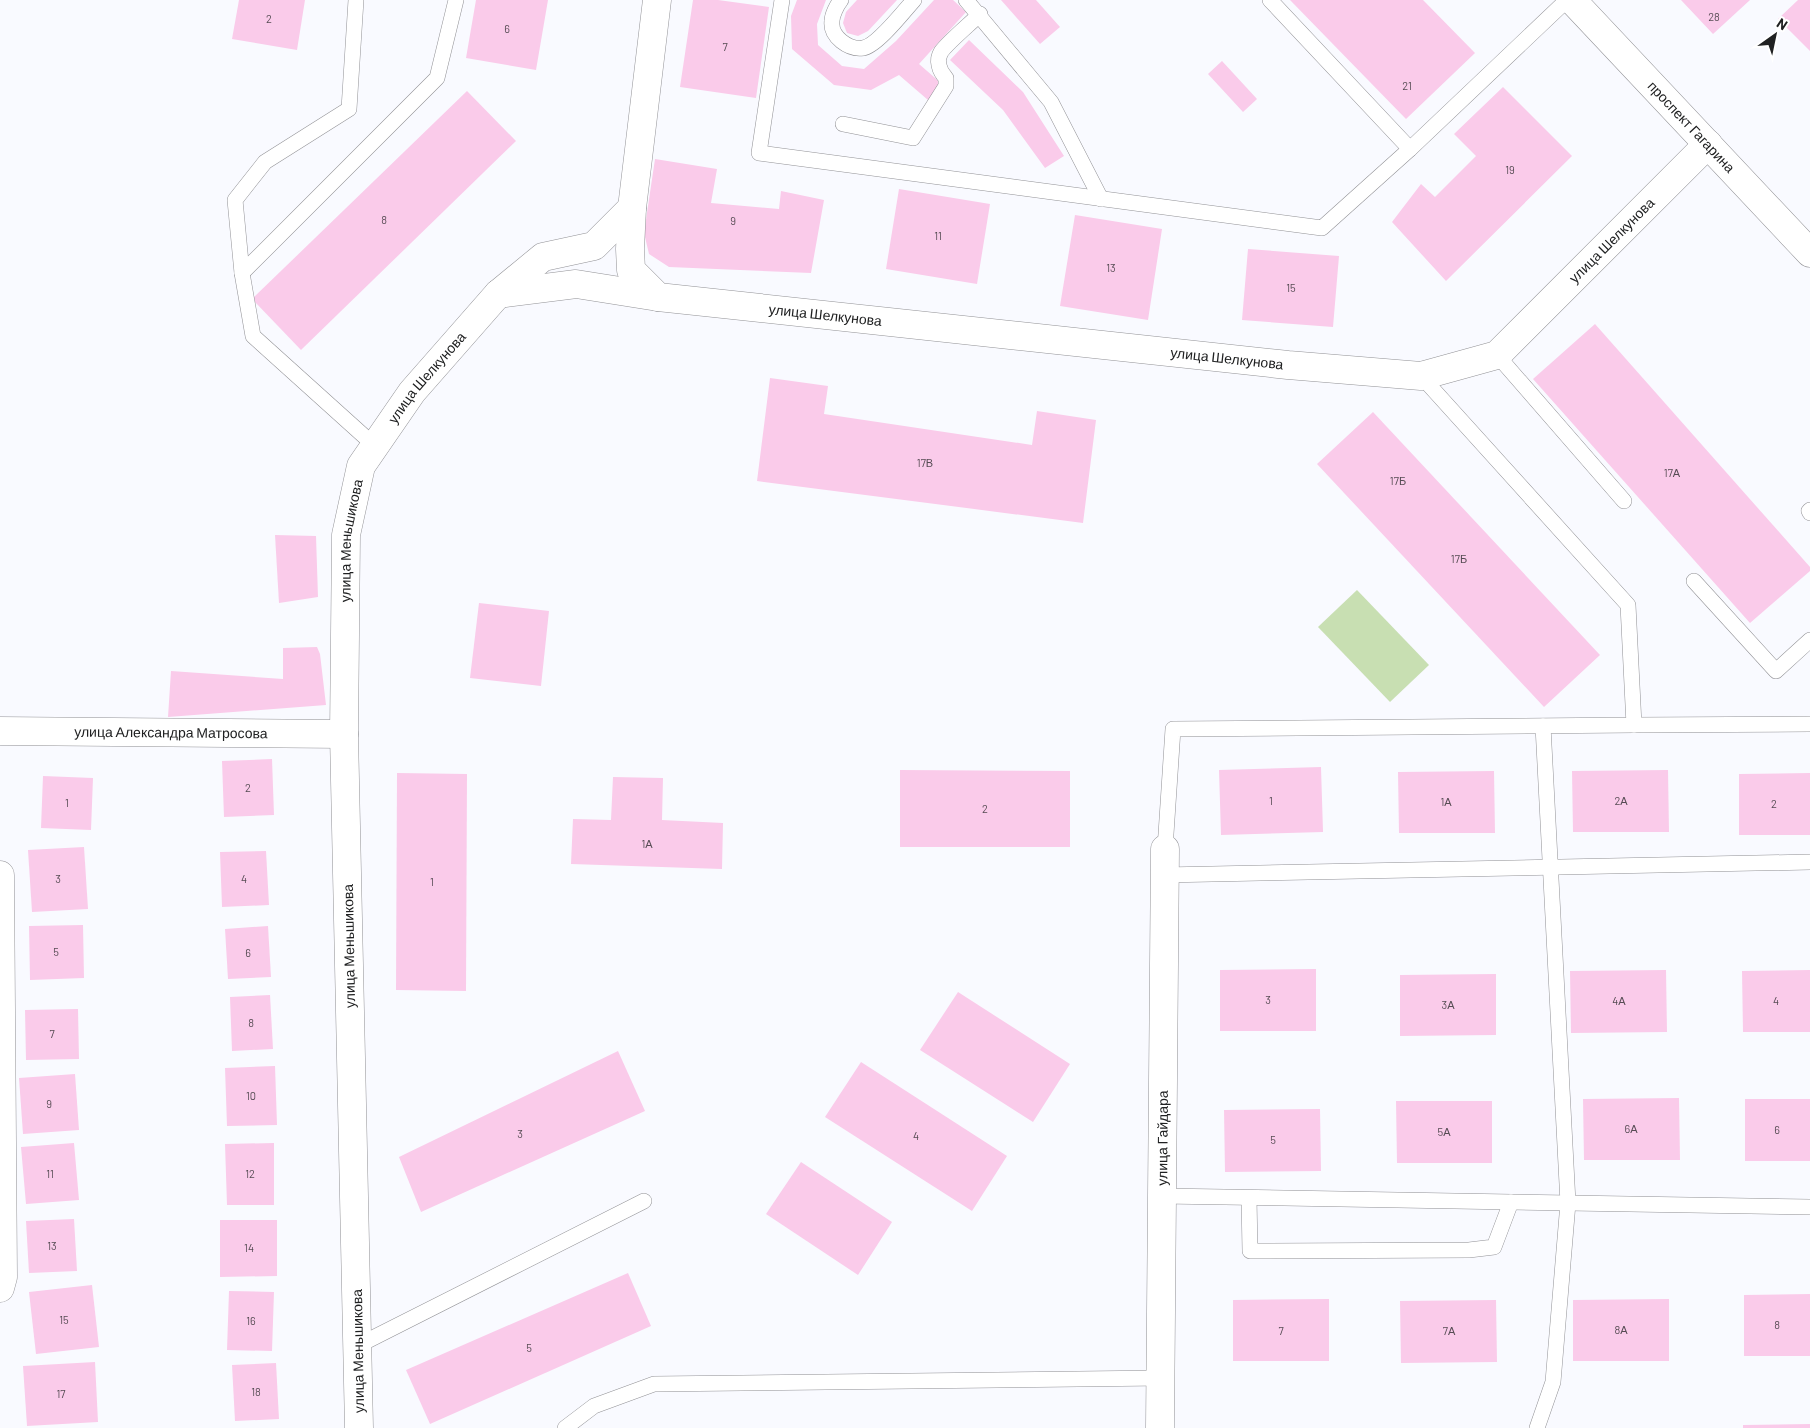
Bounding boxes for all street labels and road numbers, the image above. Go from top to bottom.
street label: проспект Гагарина [1644,77,1739,176]
street label: улица Шелкунова [1565,194,1658,286]
street label: улица Шелкунова [768,300,883,329]
street label: улица Шелкунова [384,328,469,427]
street label: улица Шелкунова [1170,343,1285,372]
street label: улица Меньшикова [336,477,366,602]
street label: улица Александра Матросова [74,723,268,741]
street label: улица Меньшикова [339,884,358,1008]
street label: улица Гайдара [1153,1090,1171,1186]
street label: улица Меньшикова [348,1289,367,1413]

